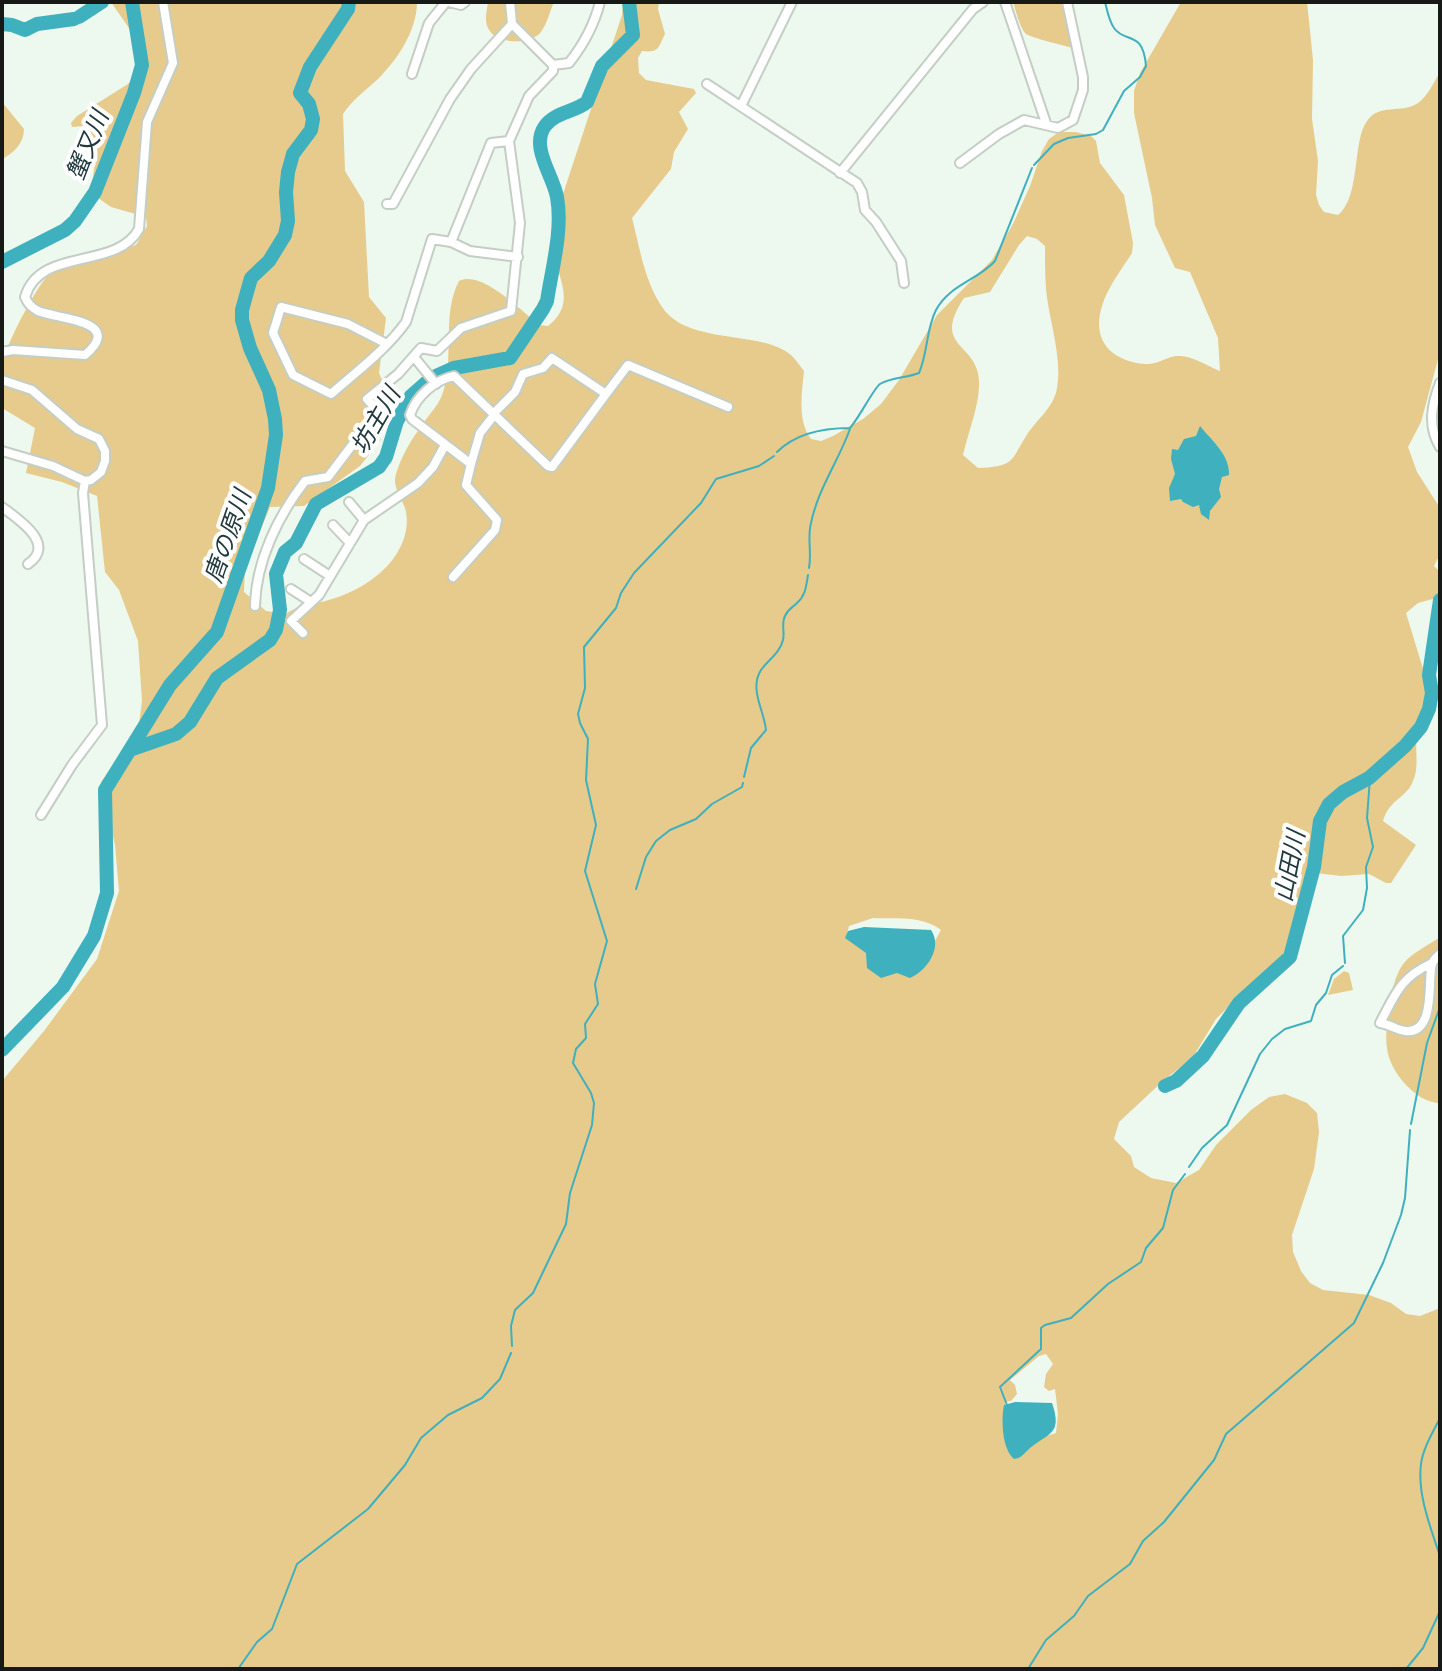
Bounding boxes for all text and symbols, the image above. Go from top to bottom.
water label: 蟹又川 [61,104,115,184]
water label: 坊主川 [345,379,407,458]
water label: 唐の原川 [198,483,257,586]
water label: 山田川 [1268,825,1310,904]

